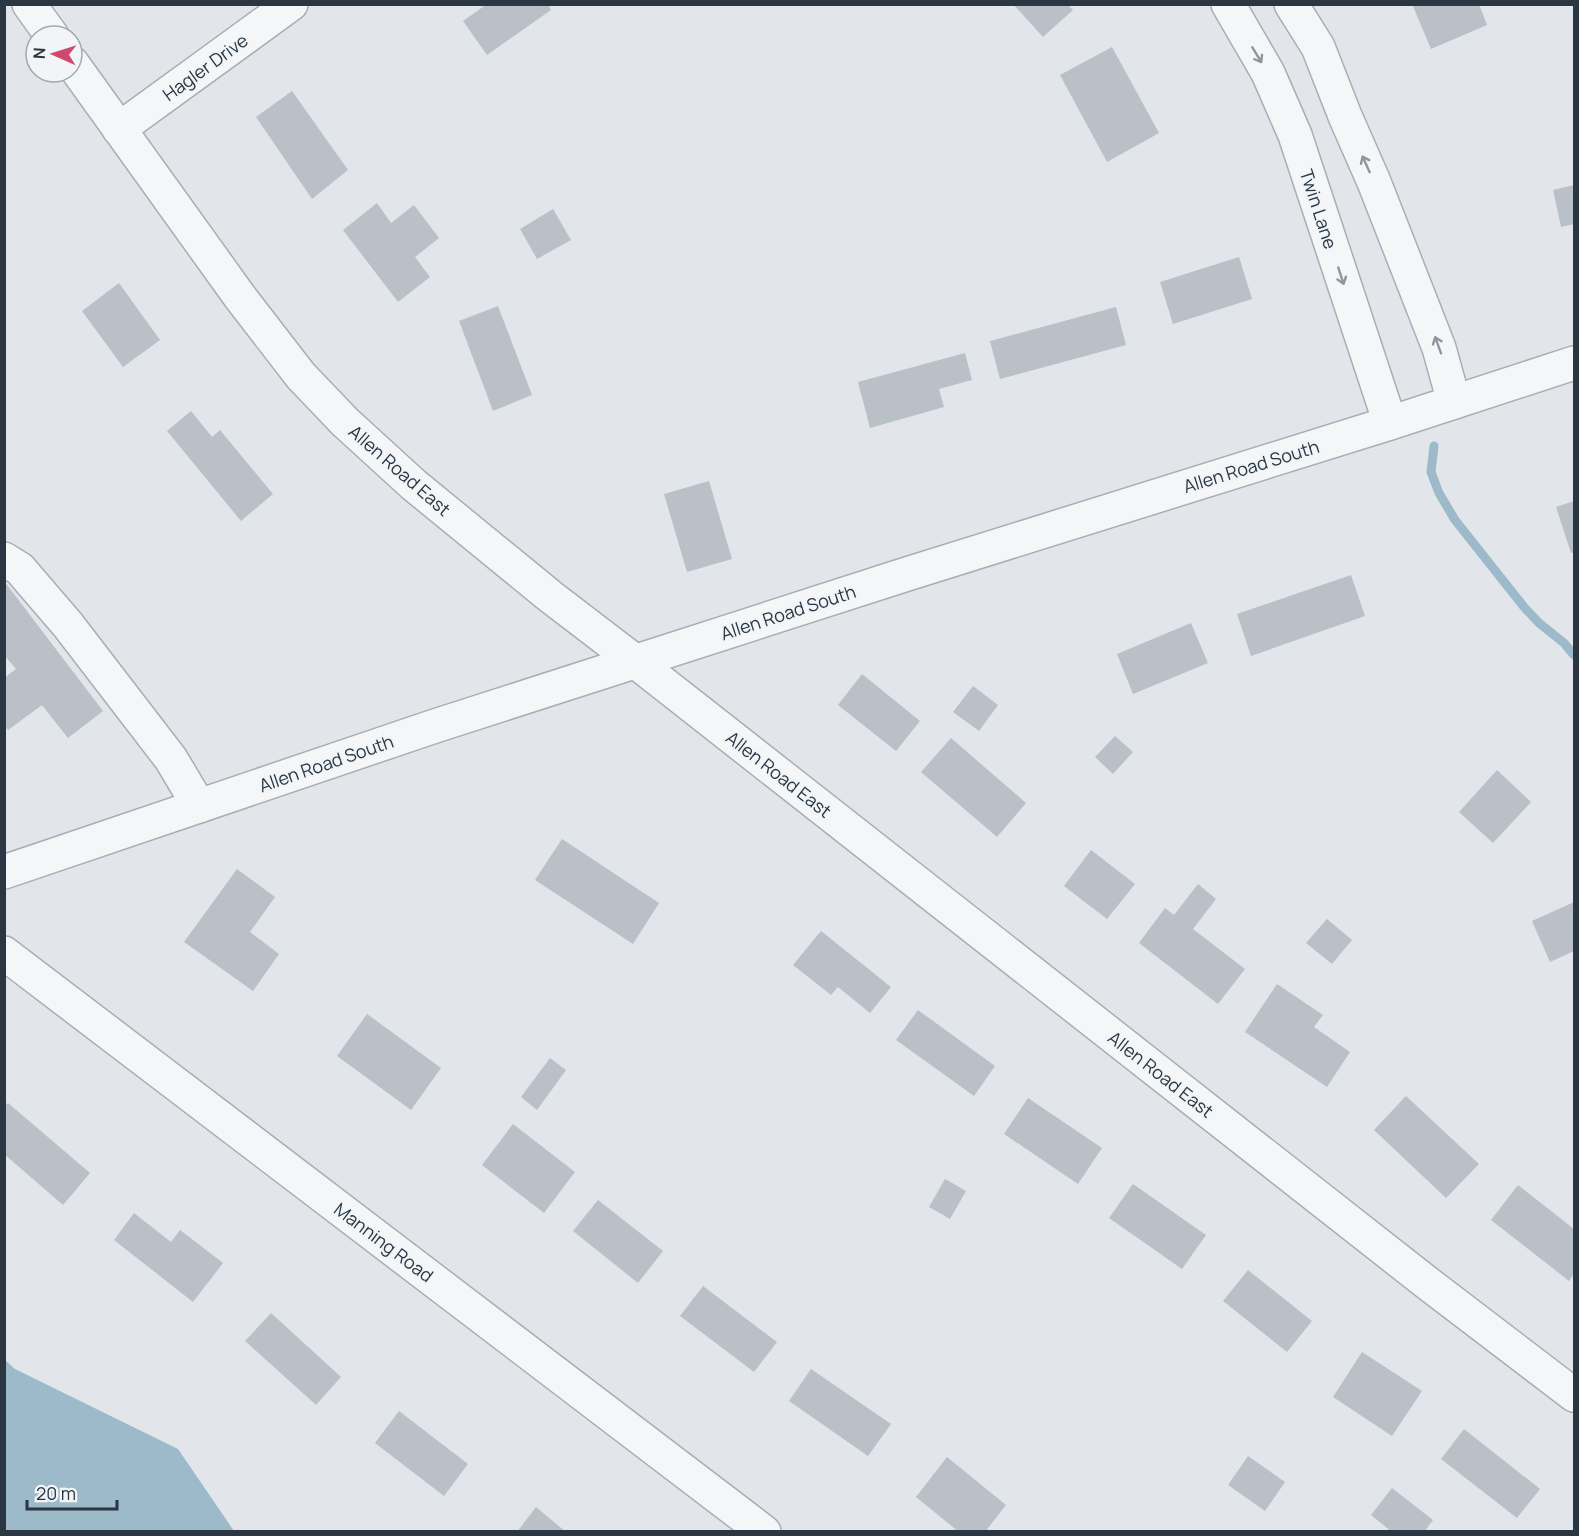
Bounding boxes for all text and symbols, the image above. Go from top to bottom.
north arrow [24,24,84,84]
street label: Hagler Drive [158,28,252,106]
one-way arrow [1252,46,1264,63]
text: N [28,47,50,60]
one-way arrow [1360,155,1371,173]
street label: Twin Lane [1295,166,1343,252]
one-way arrow [1337,266,1348,285]
one-way arrow [1431,336,1442,355]
street label: Allen Road East [344,419,456,521]
street label: Allen Road South [1180,434,1322,498]
street label: Allen Road South [717,579,859,645]
street label: Allen Road East [721,725,837,823]
street label: Allen Road South [255,729,397,797]
street label: Allen Road East [1103,1025,1219,1123]
street label: Manning Road [330,1197,438,1287]
scale bar [27,1473,117,1511]
text: 20 m [36,1481,76,1505]

